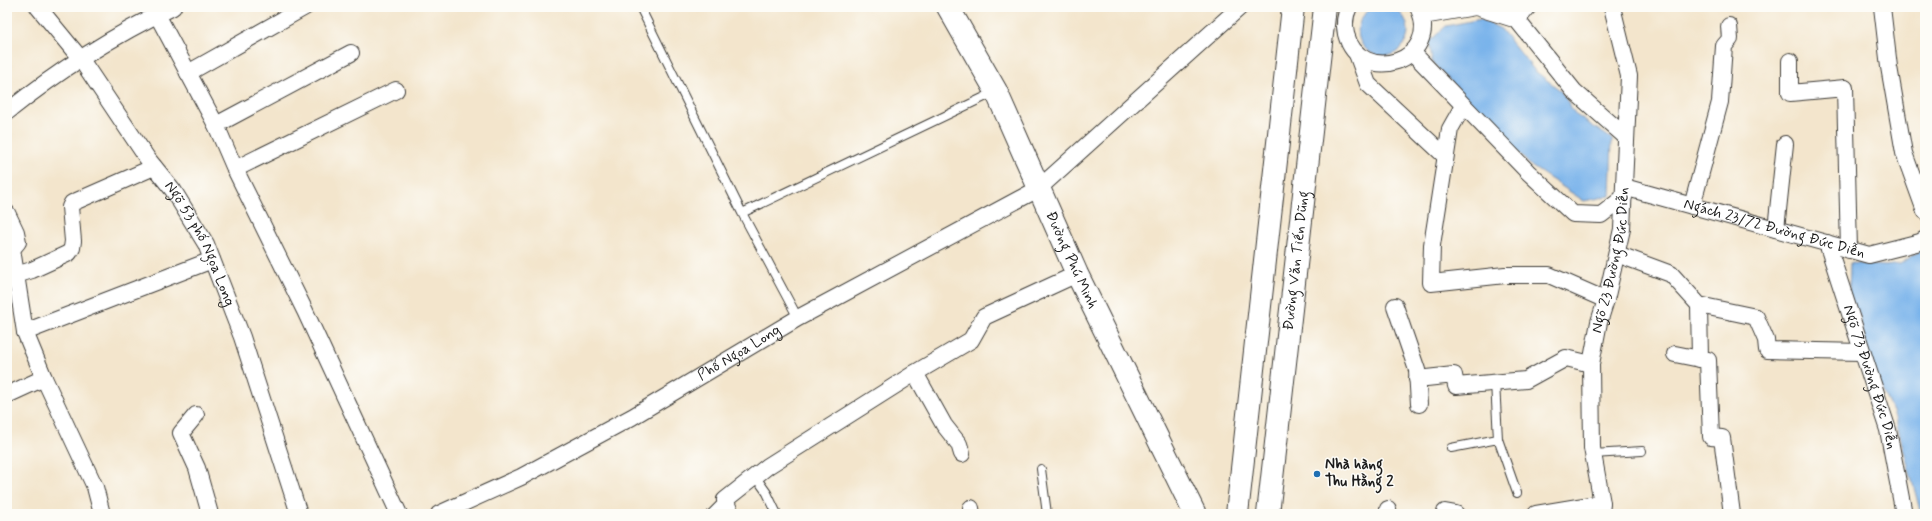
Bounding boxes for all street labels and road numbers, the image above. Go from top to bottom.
street label: Ngõ 53 phố Ngọa Long [160,177,239,310]
street label: Ngõ 23 Đường Đức Diễn [1587,187,1634,335]
street label: Đường Văn Tiến Dũng [1279,190,1315,331]
street label: Ngách 23/72 Đường Đức Diễn [1681,194,1867,263]
street label: Đường Phú Minh [1041,208,1103,313]
street label: Ngõ 73 Đường Đức Diễn [1838,302,1901,451]
street label: Phố Ngọa Long [694,320,785,386]

